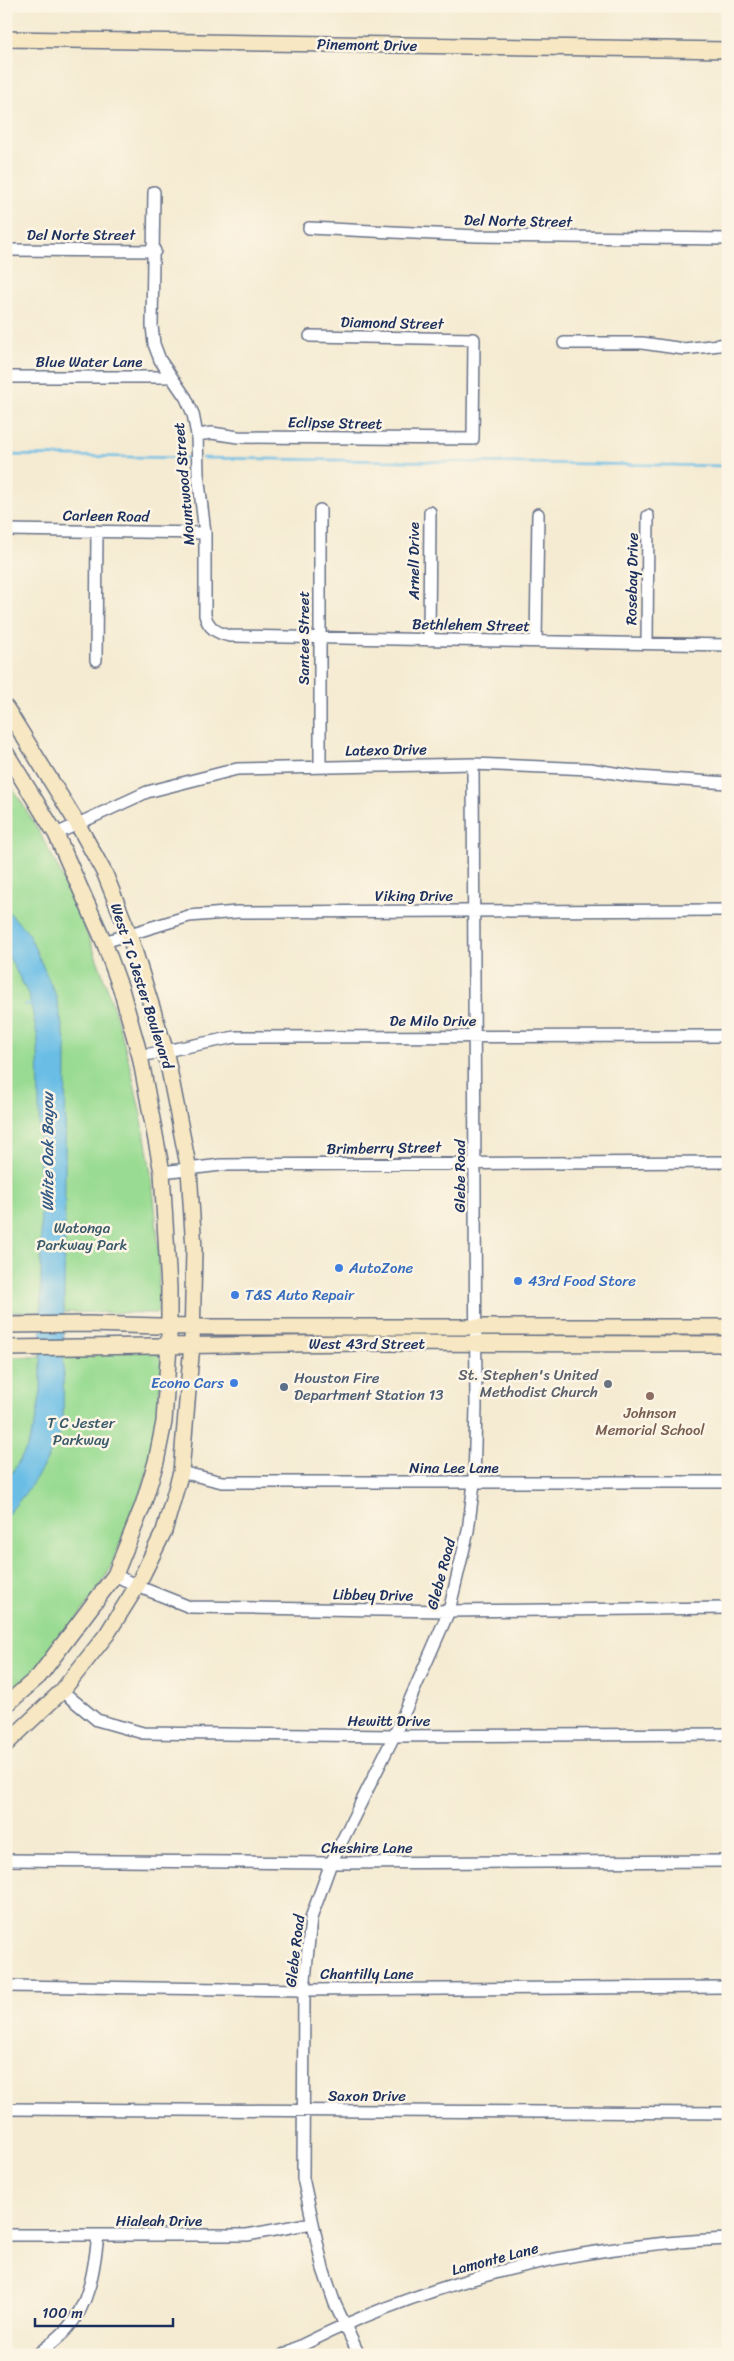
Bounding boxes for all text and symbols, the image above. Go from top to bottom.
street label: Pinemont Drive [317,31,418,59]
street label: Del Norte Street [464,207,573,235]
street label: Del Norte Street [27,222,136,248]
street label: Diamond Street [340,309,445,337]
street label: Blue Water Lane [36,349,142,375]
street label: Eclipse Street [288,409,383,437]
street label: Mountwood Street [166,421,202,547]
street label: Carleen Road [63,502,151,530]
street label: Arnell Drive [401,522,427,601]
street label: Rosebay Drive [618,532,646,625]
street label: Santee Street [291,591,317,685]
street label: Bethlehem Street [412,611,530,639]
street label: Latexo Drive [345,736,427,764]
street label: Viking Drive [375,883,454,909]
street label: West T C Jester Boulevard [103,900,181,1073]
street label: De Milo Drive [389,1008,477,1034]
water label: White Oak Bayou [33,1090,62,1211]
street label: Brimberry Street [327,1134,442,1162]
street label: Glebe Road [447,1138,473,1212]
park label: Watonga Parkway Park [36,1215,128,1258]
place label: AutoZone [348,1255,413,1281]
marker: AutoZone [333,1262,345,1274]
place label: 43rd Food Store [528,1268,636,1294]
marker: 43rd Food Store [512,1275,524,1287]
place label: T&S Auto Repair [245,1282,355,1308]
marker: T&S Auto Repair [229,1289,241,1301]
street label: West 43rd Street [309,1331,426,1357]
place label: St. Stephen's United Methodist Church [458,1362,599,1405]
place label: Houston Fire Department Station 13 [294,1365,443,1408]
place label: Econo Cars [151,1370,224,1396]
marker: Econo Cars [228,1377,240,1389]
marker: St. Stephen's United Methodist Church [602,1378,614,1390]
marker: Houston Fire Department Station 13 [278,1381,290,1393]
marker: Johnson Memorial School [644,1390,656,1402]
place label: Johnson Memorial School [595,1400,705,1443]
park label: T C Jester Parkway [47,1410,116,1453]
street label: Nina Lee Lane [409,1455,499,1481]
street label: Glebe Road [419,1534,463,1613]
street label: Libbey Drive [332,1581,414,1609]
street label: Hewitt Drive [347,1708,431,1734]
street label: Cheshire Lane [321,1835,413,1861]
street label: Glebe Road [278,1912,312,1989]
street label: Chantilly Lane [320,1961,414,1987]
street label: Saxon Drive [328,2083,406,2109]
street label: Hialeah Drive [116,2208,202,2234]
street label: Lamonte Lane [449,2235,542,2283]
scale bar [35,2296,172,2328]
text: 100 m [42,2300,83,2326]

